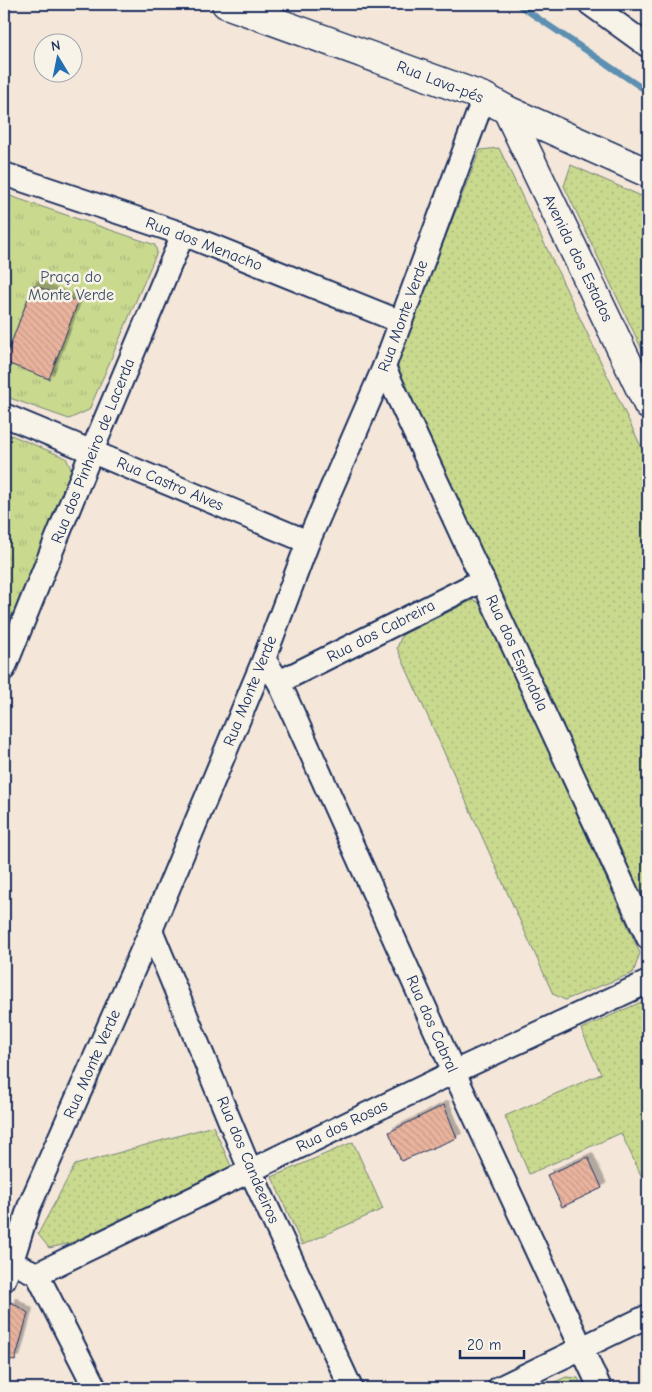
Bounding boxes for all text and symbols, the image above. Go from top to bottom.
north arrow [32,32,82,82]
text: N [50,37,62,55]
street label: Rua Lava-pés [394,57,486,107]
street label: Avenida dos Estados [539,191,617,325]
street label: Rua dos Menacho [143,213,265,275]
street label: Rua Monte Verde [374,258,432,374]
park label: Praça do Monte Verde [28,268,114,304]
street label: Rua dos Pinheiro de Lacerda [48,356,138,546]
street label: Rua Castro Alves [114,453,226,515]
street label: Rua dos Espíndola [482,592,552,714]
street label: Rua dos Cabreira [324,596,438,666]
street label: Rua Monte Verde [220,633,280,749]
street label: Rua dos Cabral [403,973,461,1075]
street label: Rua Monte Verde [60,1007,124,1121]
street label: Rua dos Candeeiros [213,1094,283,1227]
street label: Rua dos Rosas [293,1096,391,1156]
scale bar [460,1327,523,1359]
text: 20 m [467,1336,501,1354]

